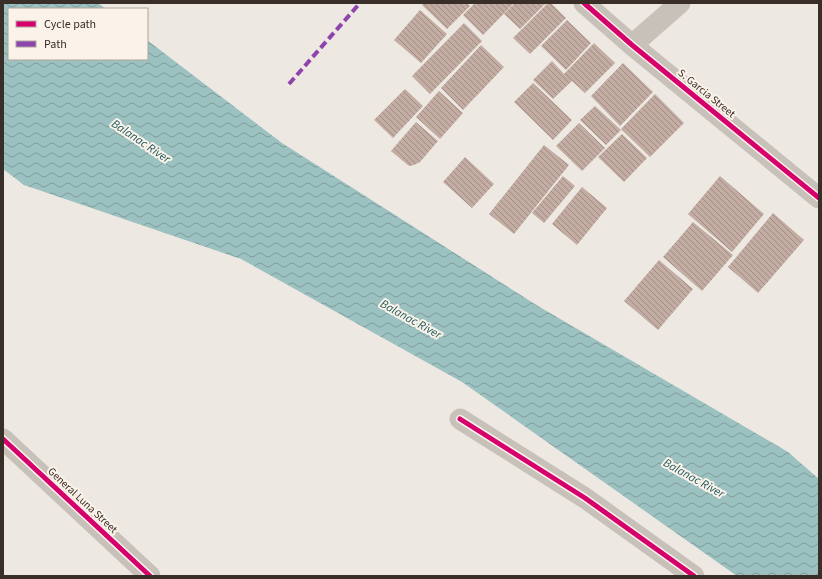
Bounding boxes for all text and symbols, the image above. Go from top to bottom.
legend [8,8,148,60]
text: Cycle path [44,16,96,33]
text: Path [44,36,67,53]
street label: S. Garcia Street [675,66,739,121]
water label: Balanac River [108,115,174,168]
water label: Balanac River [377,296,445,344]
water label: Balanac River [660,455,728,503]
street label: General Luna Street [44,464,121,537]

